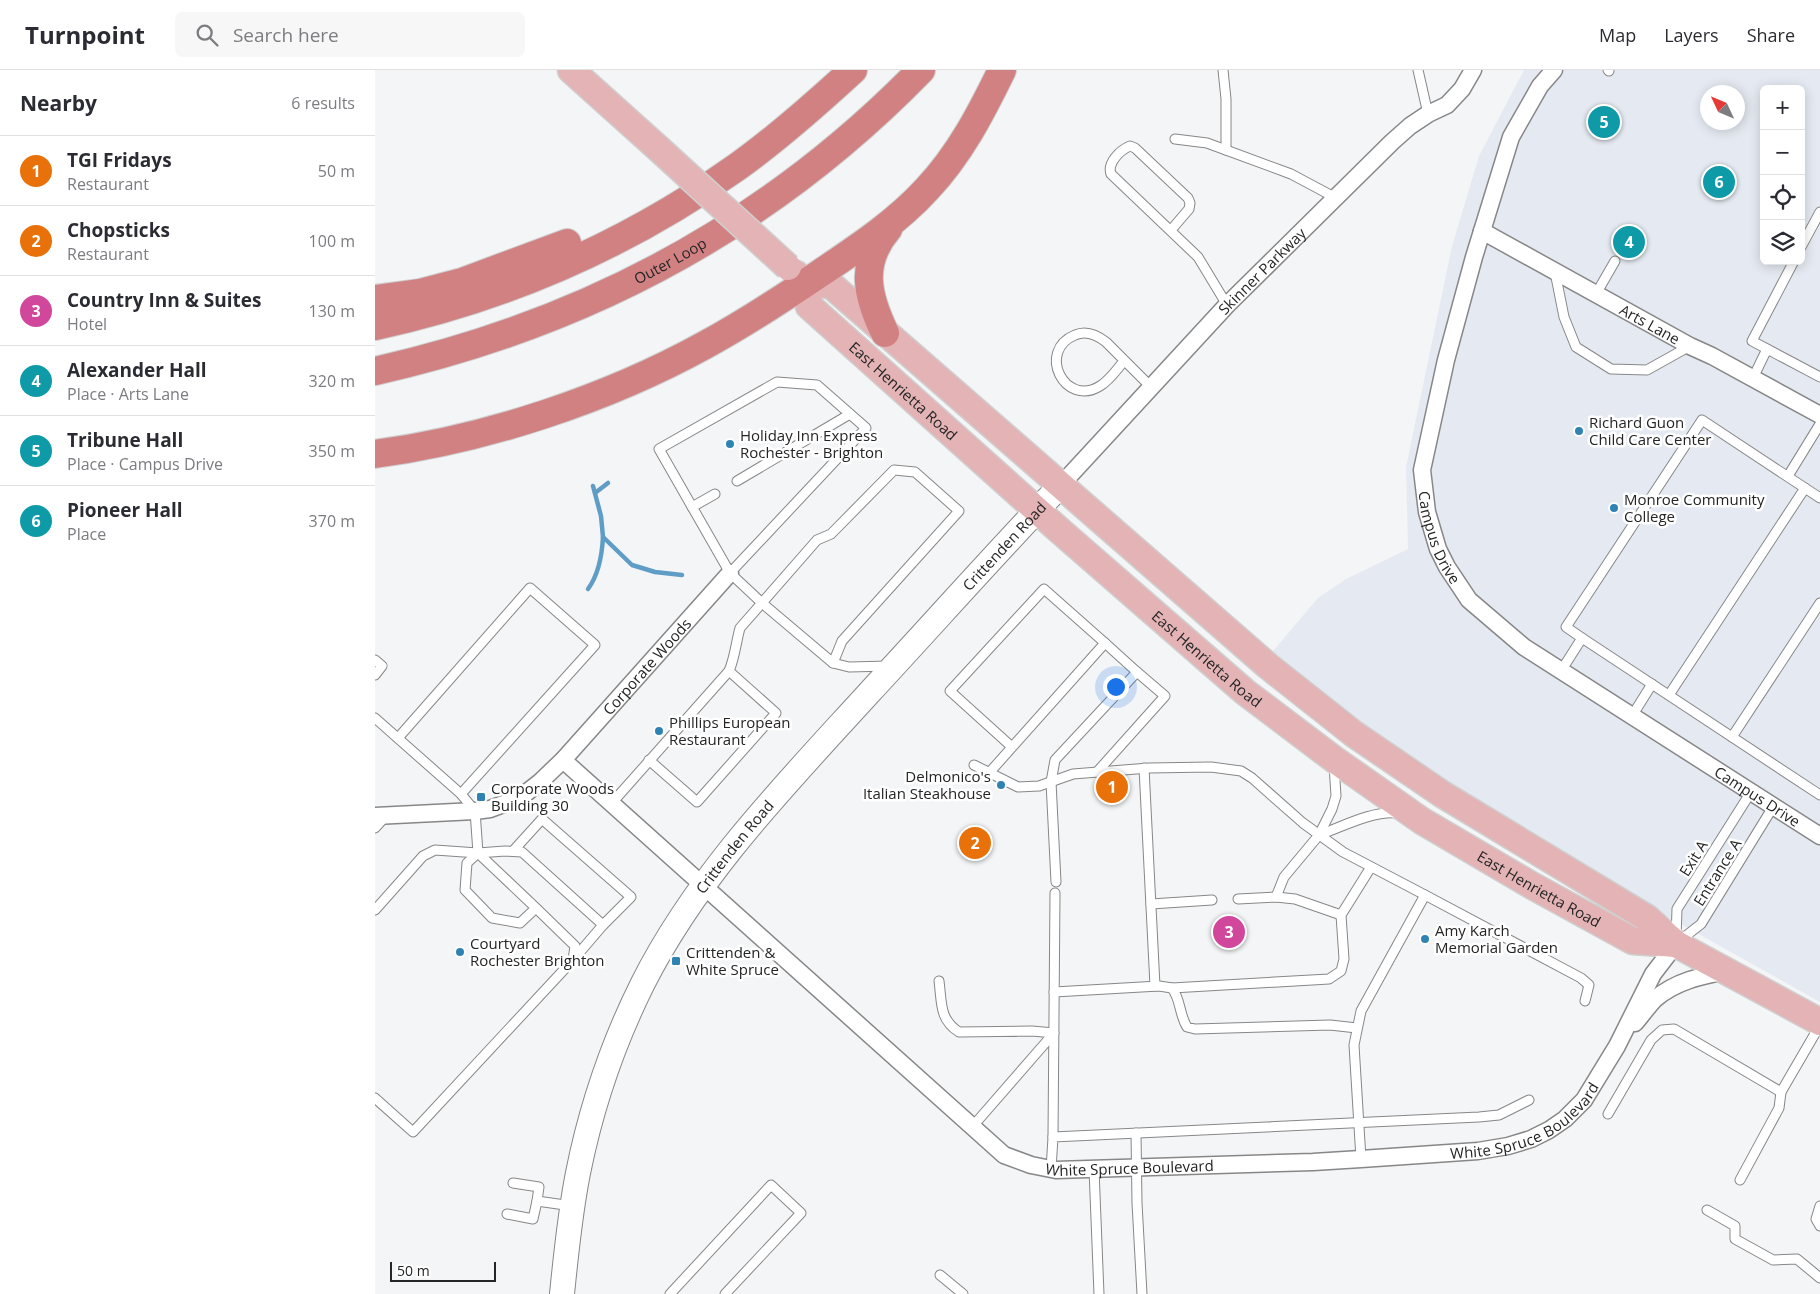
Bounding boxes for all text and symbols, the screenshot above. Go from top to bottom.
search box [175,12,525,57]
text: Turnpoint [25,18,145,51]
icon: search [193,21,221,49]
text: Search here [233,22,339,48]
text: Map [1599,23,1636,47]
text: Layers [1664,23,1719,47]
text: Share [1747,23,1795,47]
north arrow [1700,85,1745,130]
map controls [1760,85,1805,265]
button: + [1760,85,1805,130]
text: Nearby [20,89,97,117]
text: 6 results [291,92,355,114]
pin: 5 [1588,103,1620,141]
button: − [1760,130,1805,175]
text: TGI Fridays [67,147,172,173]
text: 1 [31,160,41,182]
text: 50 m [318,160,355,182]
pin: 6 [1703,163,1735,201]
text: Restaurant [67,173,149,195]
button: locate [1760,175,1805,220]
text: Chopsticks [67,217,170,243]
button: layers [1760,220,1805,265]
street label: Skinner Parkway [1213,223,1310,318]
pin: 4 [1613,223,1645,261]
text: 2 [31,230,41,252]
text: 100 m [309,230,355,252]
street label: Outer Loop [630,233,710,288]
text: Restaurant [67,243,149,265]
text: Country Inn & Suites [67,287,262,313]
street label: Arts Lane [1616,299,1684,349]
text: 3 [31,300,41,322]
text: 130 m [309,300,355,322]
text: Hotel [67,313,107,335]
street label: East Henrietta Road [845,337,962,444]
text: Alexander Hall [67,357,207,383]
text: 4 [31,370,41,392]
text: 320 m [309,370,355,392]
text: Place · Arts Lane [67,383,189,405]
place label: Richard Guon Child Care Center [1589,412,1712,449]
place label: Holiday Inn Express Rochester - Brighton [740,425,883,462]
marker: Richard Guon Child Care Center [1573,425,1585,437]
text: Tribune Hall [67,427,183,453]
marker: Holiday Inn Express Rochester - Brighton [724,438,736,450]
text: 5 [31,440,41,462]
text: 350 m [309,440,355,462]
text: Place · Campus Drive [67,453,223,475]
place label: Monroe Community College [1624,489,1765,526]
street label: Campus Drive [1415,490,1465,588]
text: Pioneer Hall [67,497,183,523]
street label: Crittenden Road [958,497,1050,595]
marker: Monroe Community College [1608,502,1620,514]
text: 6 [31,510,41,532]
text: 370 m [309,510,355,532]
text: Place [67,523,106,545]
street label: East Henrietta Road [1148,606,1266,711]
street label: Corporate Woods [598,614,695,719]
your location [1103,674,1129,700]
place label: Phillips European Restaurant [669,712,790,749]
marker: Phillips European Restaurant [653,725,665,737]
street label: Campus Drive [1711,761,1804,831]
place label: Delmonico's Italian Steakhouse [863,766,991,803]
pin: 1 [1096,768,1128,806]
place label: Corporate Woods Building 30 [491,778,614,815]
marker: Delmonico's Italian Steakhouse [995,779,1007,791]
marker: Corporate Woods Building 30 [475,791,487,803]
street label: Crittenden Road [691,796,778,897]
pin: 2 [959,824,991,862]
street label: Entrance A [1689,834,1746,909]
street label: Exit A [1674,836,1712,880]
street label: East Henrietta Road [1474,846,1605,932]
pin: 3 [1213,913,1245,951]
place label: Amy Karch Memorial Garden [1435,920,1558,957]
place label: Courtyard Rochester Brighton [470,933,605,970]
marker: Amy Karch Memorial Garden [1419,933,1431,945]
place label: Crittenden & White Spruce [686,942,779,979]
marker: Courtyard Rochester Brighton [454,946,466,958]
marker: Crittenden & White Spruce [670,955,682,967]
street label: White Spruce Boulevard [1449,1078,1603,1163]
street label: White Spruce Boulevard [1044,1155,1214,1181]
scale bar [390,1259,496,1282]
text: 50 m [397,1261,430,1280]

